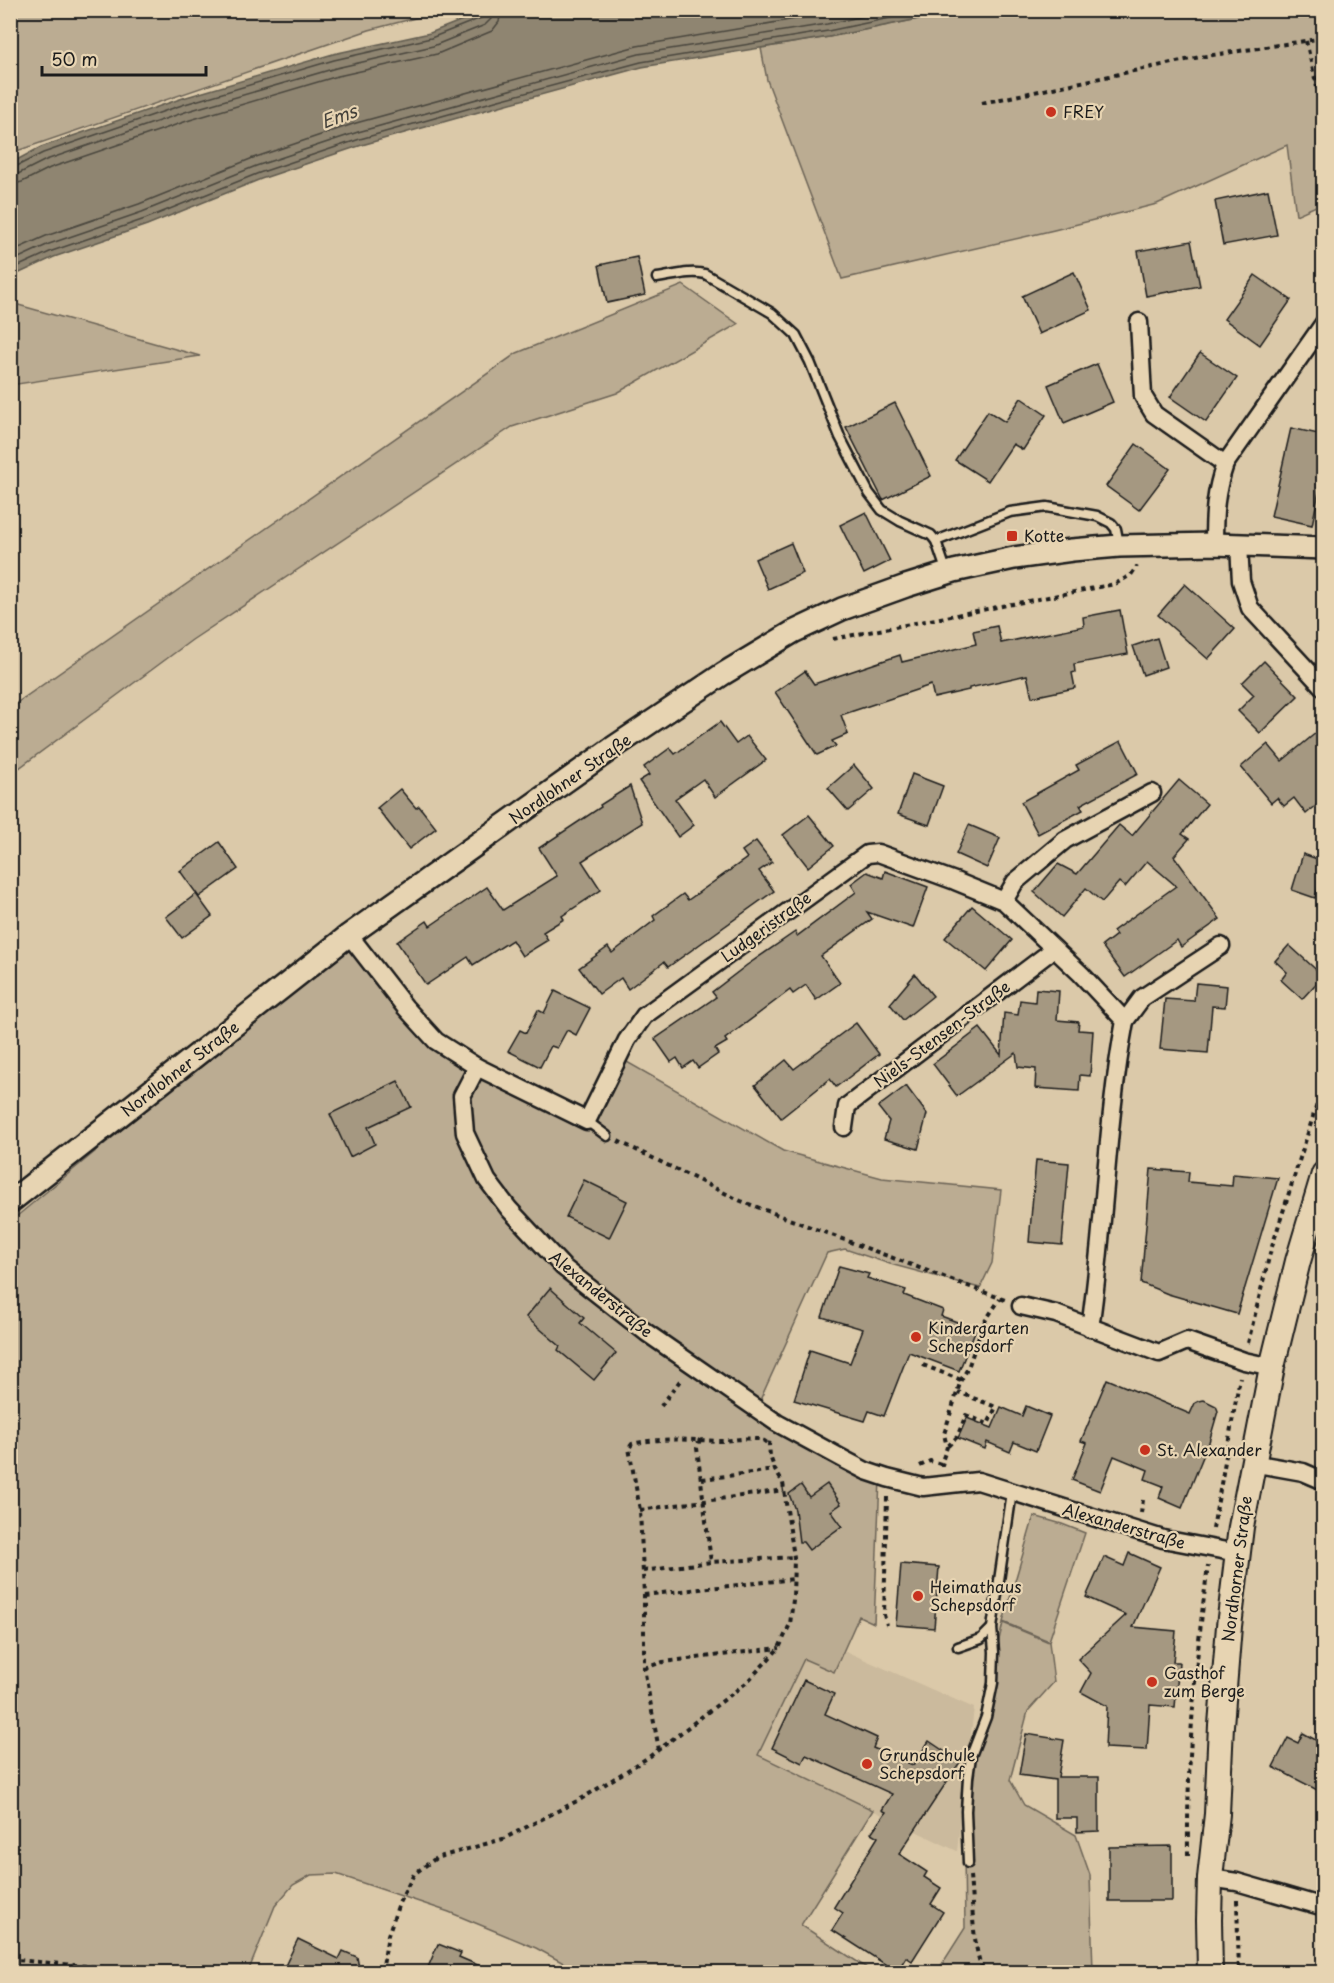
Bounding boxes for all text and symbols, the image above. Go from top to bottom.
scale bar [42,39,206,77]
text: 50 m [51,45,98,72]
water label: Ems [317,96,362,134]
place label: FREY [1063,99,1104,123]
marker: FREY [1044,105,1058,119]
place label: Kotte [1024,523,1064,547]
marker: Kotte [1005,529,1019,543]
street label: Nordlohner Straße [504,727,635,829]
street label: Ludgeristraße [715,885,816,967]
street label: Niels-Stensen-Straße [868,974,1015,1093]
street label: Nordlohner Straße [115,1014,243,1122]
street label: Alexanderstraße [545,1244,658,1342]
place label: Kindergarten Schepsdorf [928,1315,1029,1357]
marker: Kindergarten Schepsdorf [909,1330,923,1344]
place label: St. Alexander [1157,1437,1262,1461]
marker: St. Alexander [1138,1443,1152,1457]
street label: Nordhorner Straße [1215,1494,1257,1643]
street label: Alexanderstraße [1060,1496,1189,1554]
place label: Heimathaus Schepsdorf [930,1574,1022,1616]
marker: Heimathaus Schepsdorf [911,1589,925,1603]
place label: Gasthof zum Berge [1164,1660,1245,1702]
marker: Gasthof zum Berge [1145,1675,1159,1689]
place label: Grundschule Schepsdorf [879,1742,976,1784]
marker: Grundschule Schepsdorf [860,1757,874,1771]

